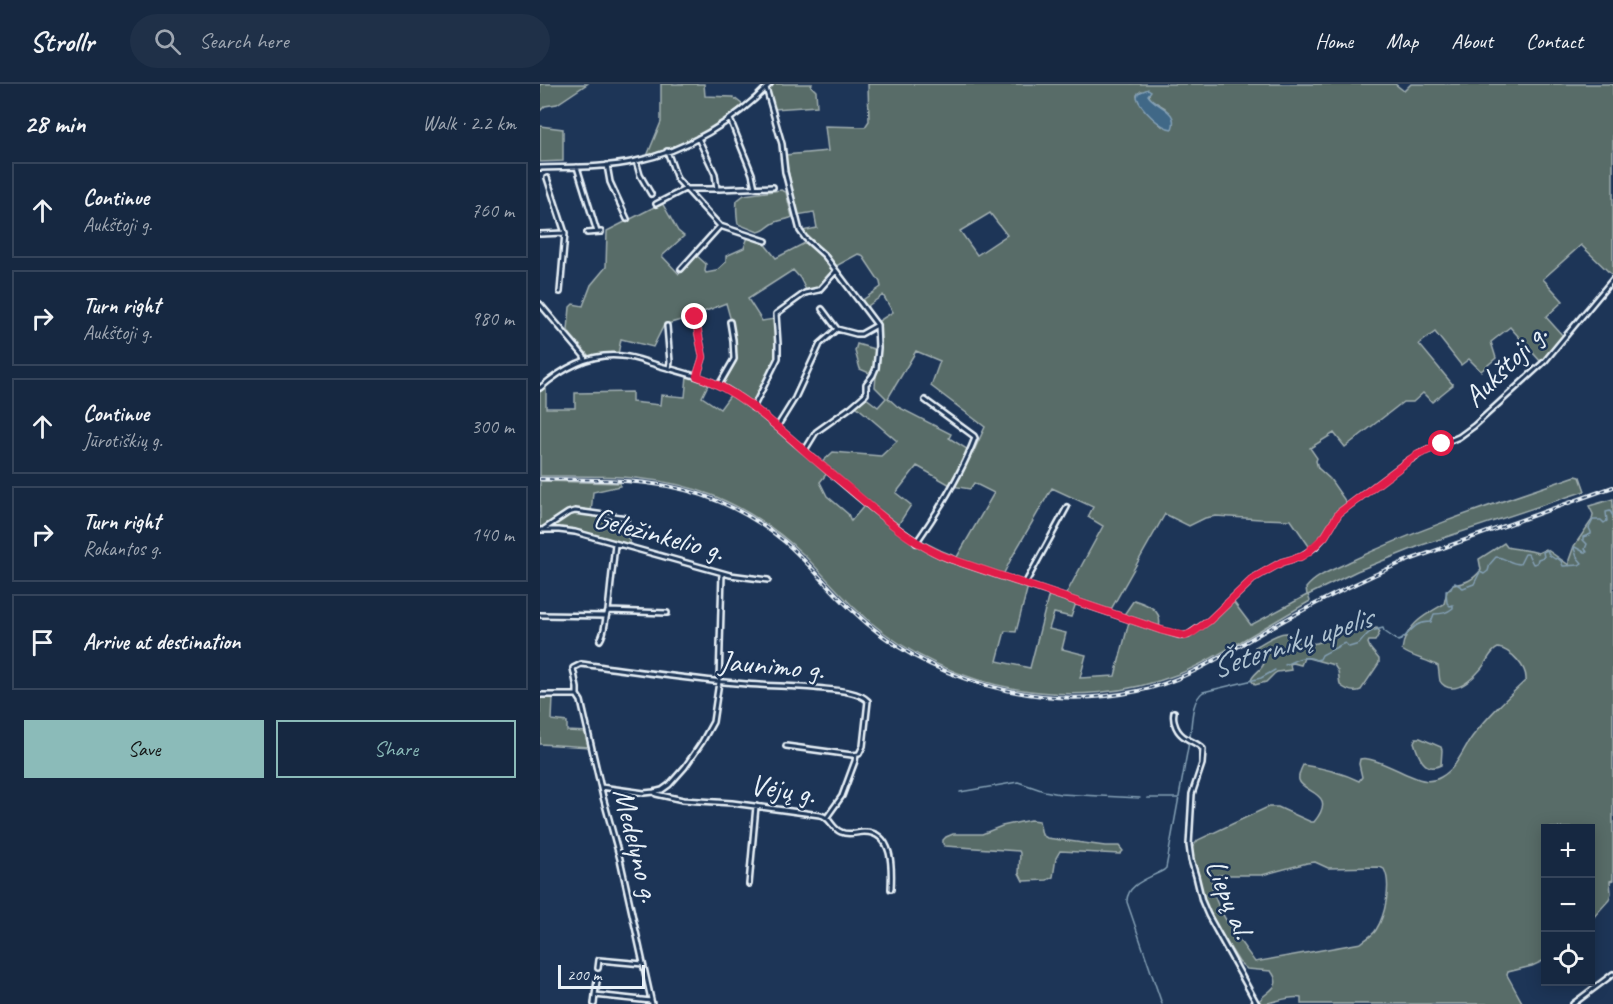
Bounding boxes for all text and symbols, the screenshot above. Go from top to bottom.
search box [130,14,550,68]
text: Strollr [30,24,94,59]
icon: search [151,25,184,58]
text: Search here [199,27,289,55]
text: Home [1315,28,1353,54]
text: Map [1386,28,1418,54]
text: About [1451,28,1493,54]
text: Contact [1526,28,1583,54]
text: 28 min [24,107,86,140]
text: Walk · 2.2 km [422,111,516,136]
text: Continue [83,184,149,212]
icon: ahead [26,194,59,227]
text: 760 m [471,198,514,223]
text: Aukštoji g. [83,212,152,237]
text: Turn right [83,292,160,320]
icon: right [26,302,59,335]
route end [681,303,707,329]
text: 980 m [471,306,514,331]
street label: Aukštoji g. [1455,315,1555,415]
text: Aukštoji g. [83,320,152,345]
text: Continue [83,400,149,428]
icon: ahead [26,410,59,443]
text: 300 m [471,414,514,439]
text: Jūrotiškių g. [83,428,163,453]
route start [1428,430,1454,456]
street label: Geležinkelio g. [589,498,729,570]
text: Turn right [83,508,160,536]
icon: right [26,518,59,551]
text: 140 m [471,522,514,547]
text: Rokantos g. [83,536,161,561]
water label: Šeternikų upelis [1206,596,1382,688]
icon: arrive [26,626,59,659]
text: Arrive at destination [83,628,240,656]
street label: Jaunimo g. [716,641,826,689]
button: Save [24,720,264,778]
button: Share [276,720,516,778]
street label: Vėjų g. [748,765,818,813]
street label: Medelyno g. [605,784,669,906]
map controls [1541,824,1595,986]
button: + [1541,824,1595,878]
street label: Liepų al. [1197,854,1263,944]
button: − [1541,878,1595,932]
button: locate [1541,932,1595,986]
scale bar [558,962,645,990]
text: 200 m [567,965,601,985]

